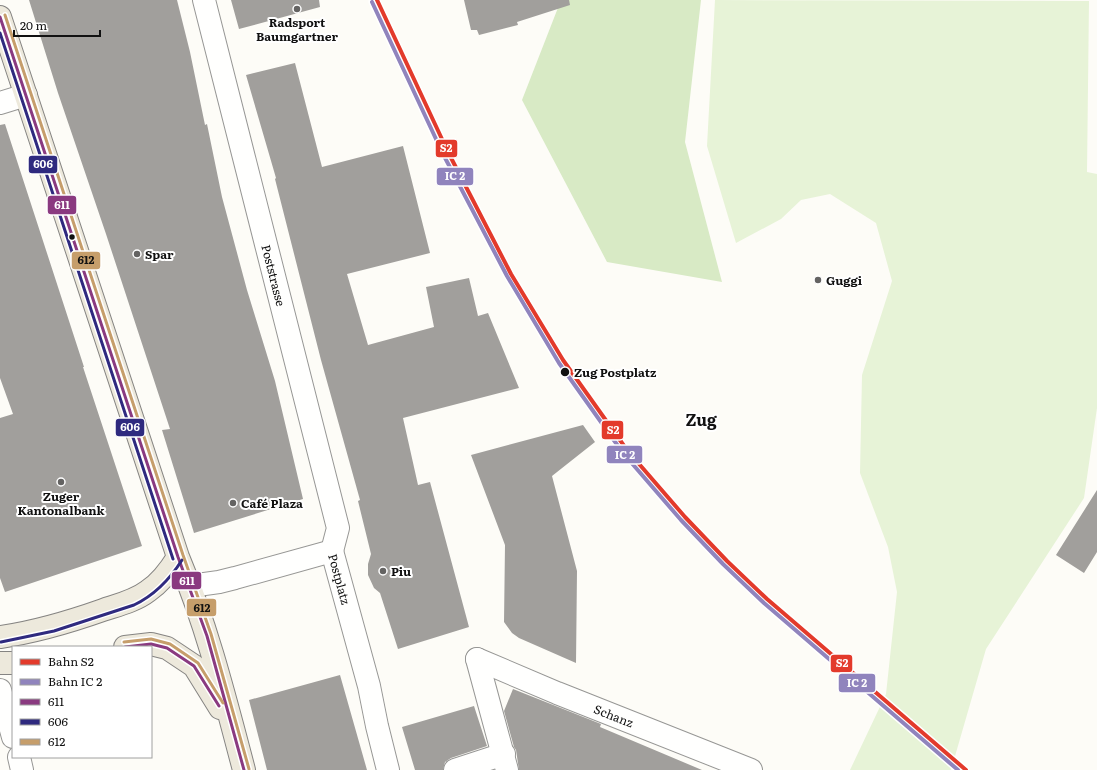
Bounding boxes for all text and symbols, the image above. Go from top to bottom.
marker: Radsport Baumgartner [292,4,302,14]
scale bar [14,12,100,38]
place label: Radsport Baumgartner [256,13,339,45]
text: 20 m [20,16,47,34]
line badge: S2 [435,139,458,158]
text: S2 [440,139,452,155]
line badge: 606 [28,155,58,174]
text: 606 [33,155,53,171]
line badge: IC 2 [436,167,474,186]
text: IC 2 [445,167,465,183]
line badge: 611 [47,195,77,215]
text: 611 [54,196,70,212]
unlabelled marker [67,232,77,242]
street label: Poststrasse [257,242,290,308]
place label: Spar [145,245,174,263]
marker: Spar [132,249,142,259]
line badge: 612 [71,251,101,270]
text: 612 [78,251,95,267]
place label: Guggi [826,271,863,289]
marker: Guggi [813,275,823,285]
place label: Zug Postplatz [574,363,657,381]
marker: Zug Postplatz [559,366,571,378]
district label: Zug [685,407,717,431]
line badge: 606 [115,418,145,437]
text: 606 [120,418,140,434]
line badge: S2 [601,420,624,440]
text: S2 [607,421,619,437]
line badge: IC 2 [606,445,643,464]
text: IC 2 [615,446,635,462]
marker: Zuger Kantonalbank [56,477,66,487]
place label: Zuger Kantonalbank [17,487,106,519]
place label: Café Plaza [241,494,303,512]
marker: Café Plaza [228,498,238,508]
street label: Postplatz [324,551,355,607]
place label: Piu [391,562,411,580]
marker: Piu [378,566,388,576]
line badge: 611 [171,571,202,590]
text: 611 [179,572,195,588]
line badge: 612 [186,598,217,617]
text: 612 [194,599,211,615]
legend [12,646,152,758]
text: Bahn S2 [48,652,94,670]
line badge: S2 [830,654,853,673]
text: S2 [836,654,848,670]
text: Bahn IC 2 [48,672,102,690]
line badge: IC 2 [838,673,876,693]
text: IC 2 [847,674,867,690]
text: 611 [48,692,64,710]
street label: Schanz [591,700,636,732]
text: 606 [48,712,68,730]
text: 612 [48,732,65,750]

